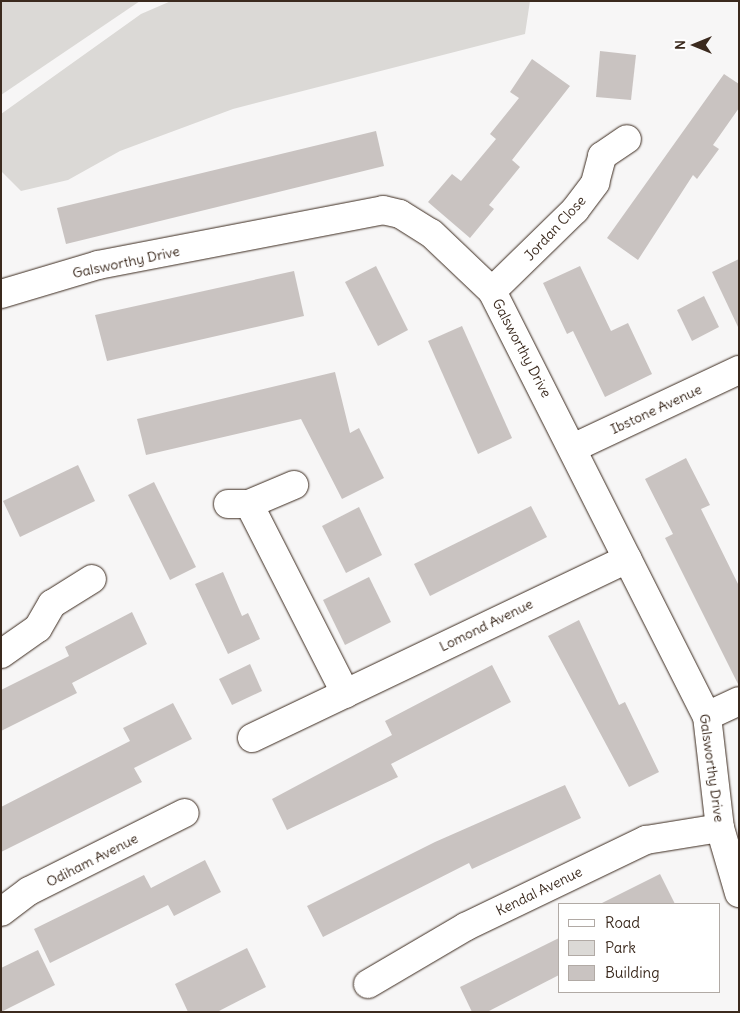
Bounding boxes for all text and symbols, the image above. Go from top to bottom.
north arrow [670,20,720,70]
text: N [671,40,689,50]
street label: Jordan Close [521,192,589,264]
street label: Galsworthy Drive [71,242,181,282]
street label: Galsworthy Drive [489,296,555,400]
street label: Ibstone Avenue [608,381,704,437]
street label: Lomond Avenue [436,595,536,655]
street label: Galsworthy Drive [696,713,728,823]
street label: Odiham Avenue [43,830,141,890]
street label: Kendal Avenue [493,863,585,919]
legend [558,903,720,993]
text: Road [605,913,640,932]
text: Park [605,938,636,957]
text: Building [605,963,660,982]

